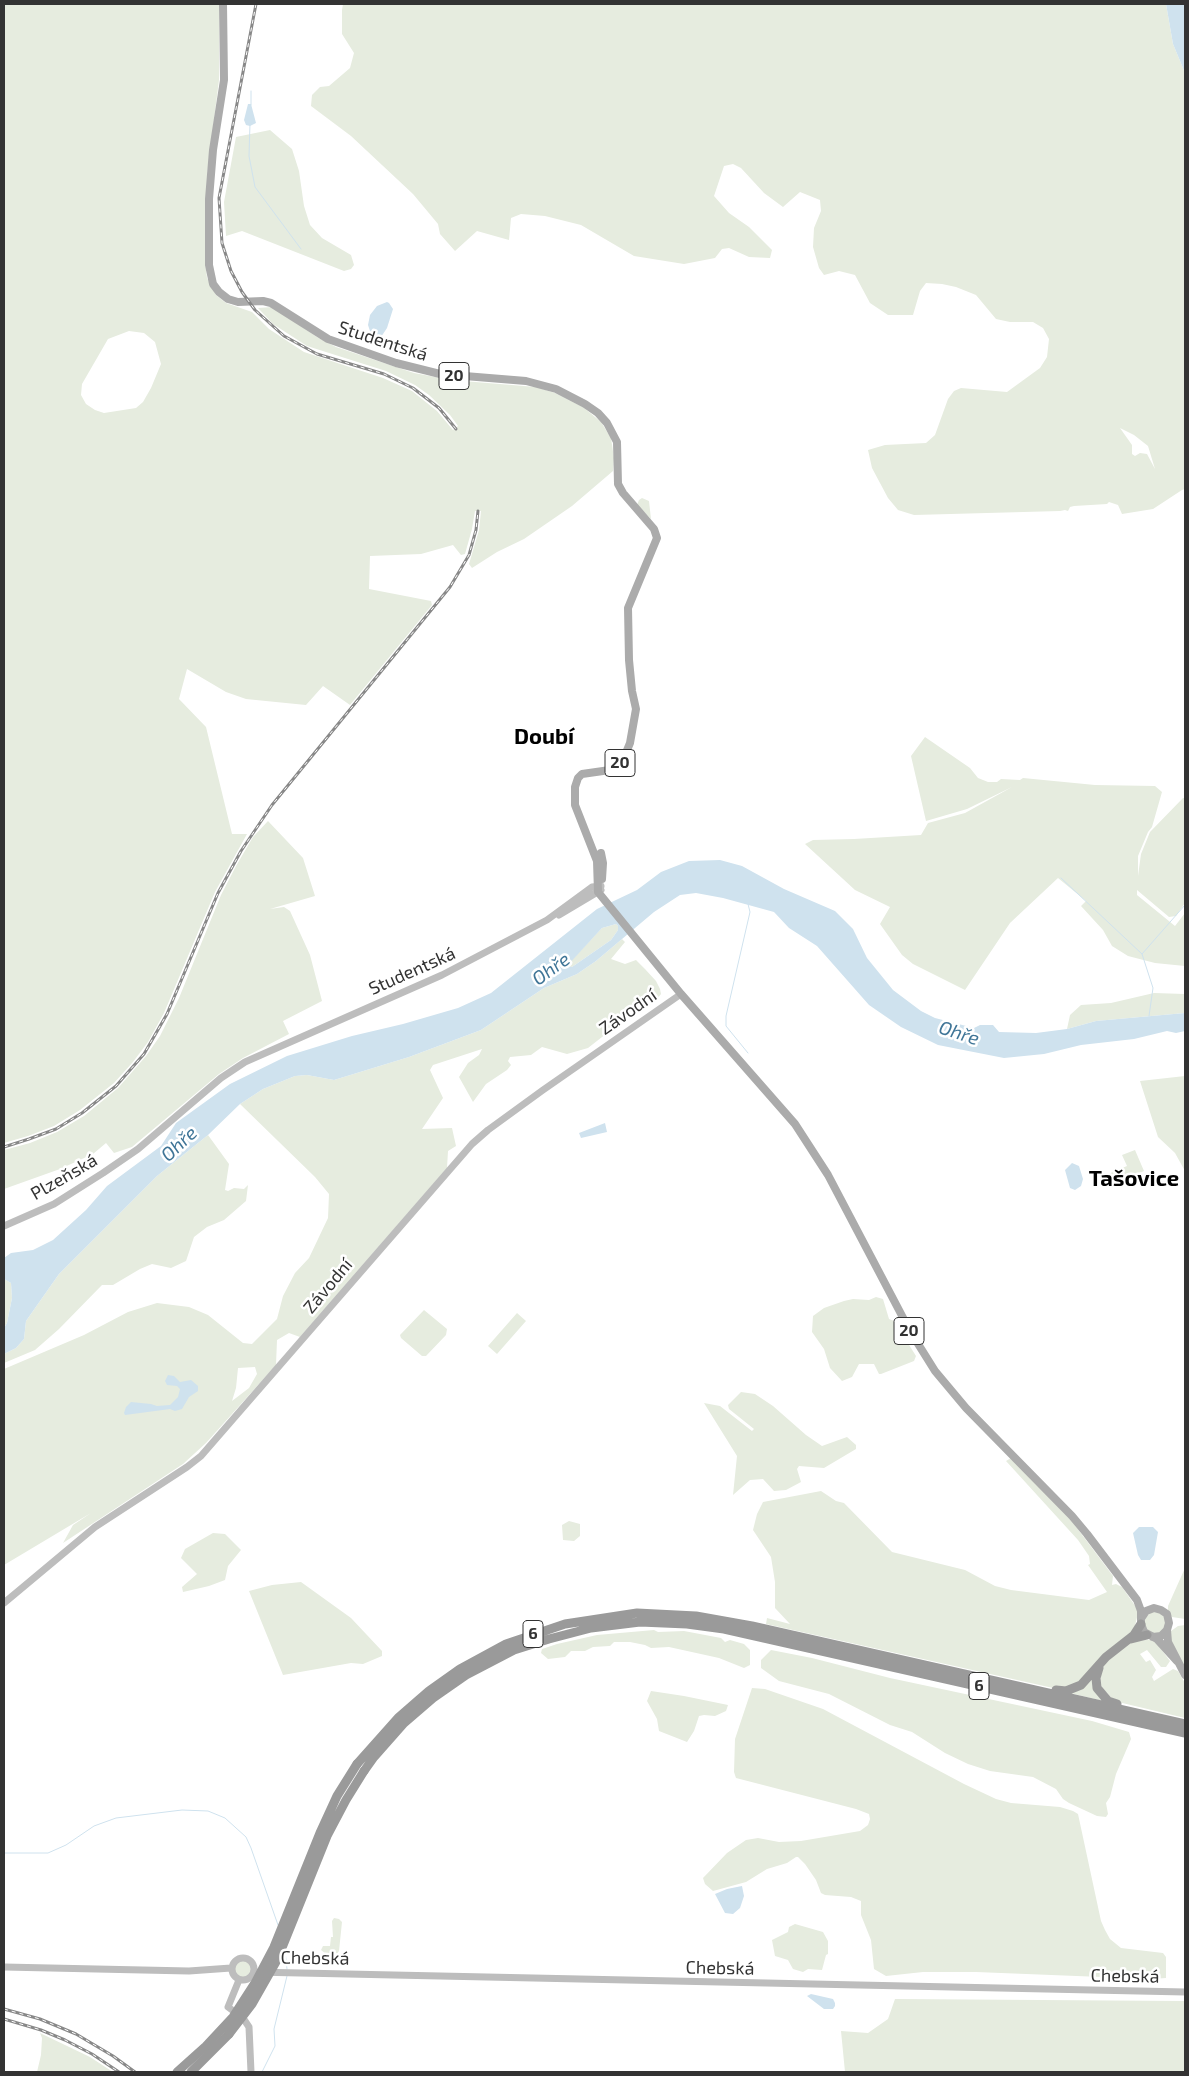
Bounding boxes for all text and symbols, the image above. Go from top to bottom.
street label: Studentská [336,316,430,366]
road number: 20 [439,362,469,390]
district label: Doubí [514,724,574,750]
road number: 20 [605,750,635,776]
street label: Studentská [365,942,459,1000]
water label: Ohře [528,948,574,990]
street label: Závodní [595,985,661,1039]
water label: Ohře [936,1016,982,1050]
water label: Ohře [156,1122,202,1166]
street label: Plzeňská [27,1149,101,1205]
district label: Tašovice [1089,1166,1179,1192]
street label: Závodní [299,1254,357,1318]
road number: 20 [894,1318,924,1344]
road number: 6 [523,1620,543,1648]
road number: 6 [969,1672,989,1700]
street label: Chebská [280,1947,350,1969]
street label: Chebská [685,1957,755,1979]
street label: Chebská [1090,1965,1160,1987]

